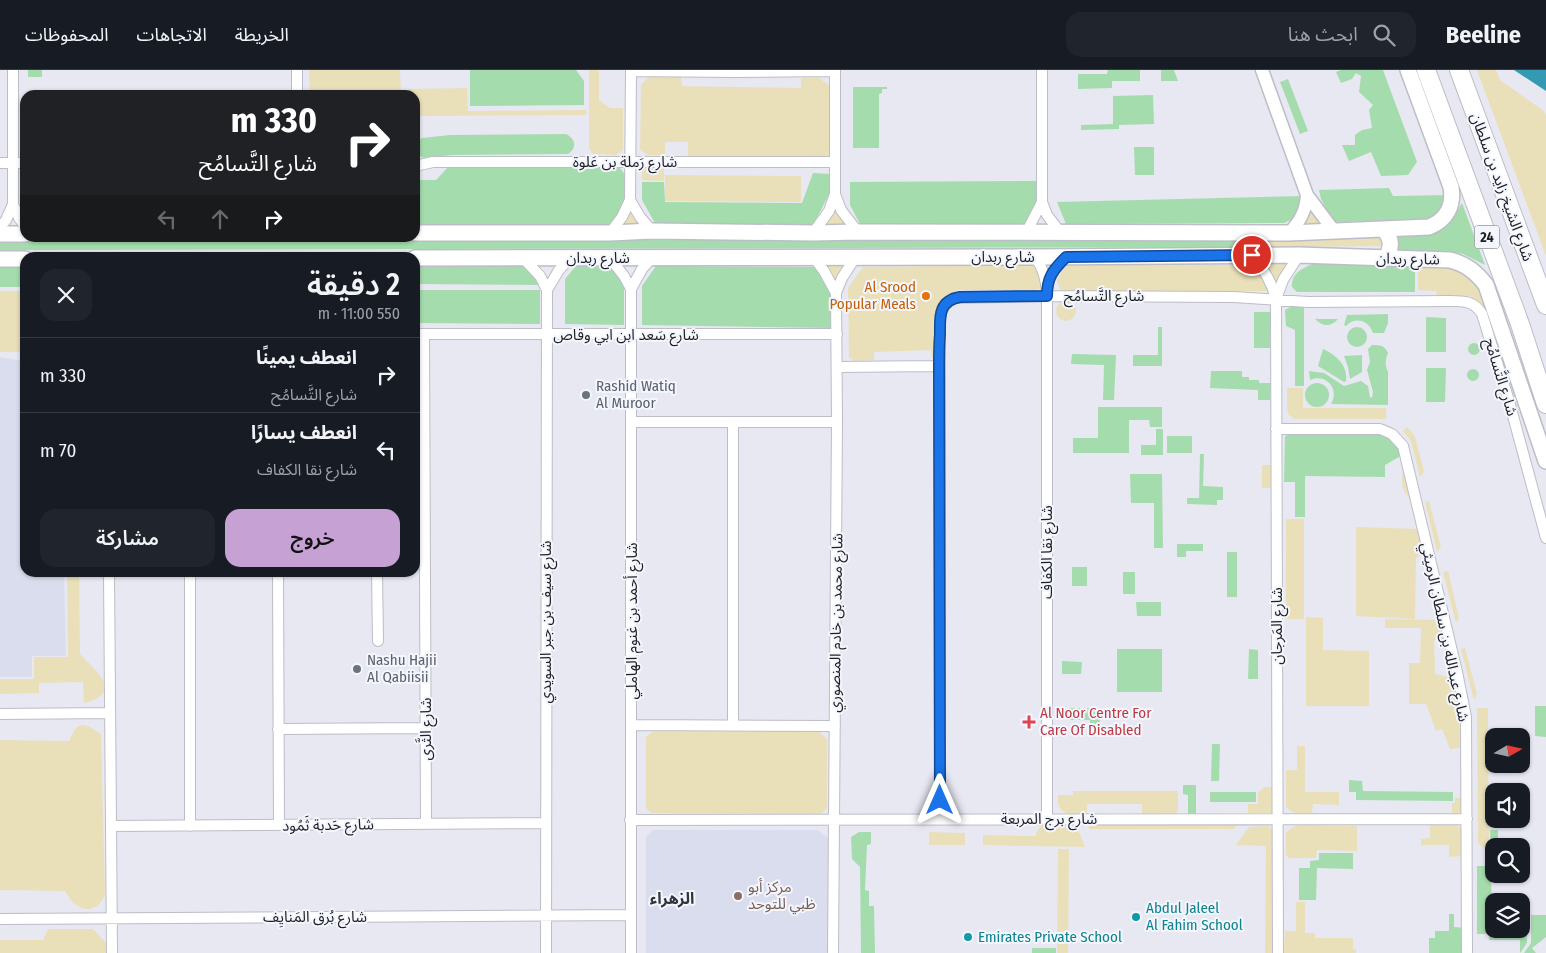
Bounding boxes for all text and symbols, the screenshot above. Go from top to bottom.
search box [1066,12,1416,57]
icon: search [1370,21,1398,49]
text: Beeline [1446,21,1521,49]
text: ابحث هنا [1288,23,1358,46]
text: المحفوظات [25,24,109,46]
text: الاتجاهات [137,24,207,46]
text: الخريطة [235,24,289,46]
text: 330 m [231,99,317,141]
icon: right [335,110,400,175]
street label: شارع الشيخ زايد بن سلطان [1464,110,1537,265]
text: شارع التَّسامُح [199,150,317,177]
street label: شارع رَملة بن عَلوة [573,153,678,174]
icon: left [153,205,181,233]
icon: ahead [206,205,234,233]
icon: right [259,205,287,233]
road number: 24 [1474,226,1500,248]
pin [1231,234,1273,276]
icon: arrive [1238,241,1266,269]
street label: شارع ربدان [971,248,1035,269]
street label: شارع ربدان [566,249,630,270]
street label: شارع ربدان [1376,249,1440,272]
text: 2 دقيقة [307,267,400,303]
button: close [40,269,92,321]
place label: Al Srood Popular Meals [829,278,916,313]
street label: شارع التَّسامُح [1064,287,1145,308]
marker: Al Srood Popular Meals [920,290,932,302]
text: 550 m · 11:00 [318,304,400,323]
street label: شارع سَعد ابن ابي وقاص [553,326,699,347]
street label: شارع التَّسامُح [1478,336,1522,419]
text: انعطف يمينًا [256,346,357,369]
icon: right [372,361,400,389]
text: 330 m [40,364,86,387]
place label: Rashid Watiq Al Muroor [596,377,676,412]
text: شارع التَّسامُح [271,385,357,404]
marker: Rashid Watiq Al Muroor [580,389,592,401]
text: انعطف يسارًا [251,421,357,444]
icon: left [372,436,400,464]
text: 70 m [40,439,76,462]
text: شارع نقا الكفاف [257,460,357,479]
street label: شارع نقا الكفاف [1038,505,1059,599]
button: مشاركة [40,509,215,567]
button: خروج [225,509,400,567]
street label: شارع محمد بن خادم المنصوري [825,533,850,713]
street label: شارع سيف بن جبر السويدي [537,540,558,704]
street label: شارع عبدالله بن سلطان الرميثي [1414,541,1473,724]
street label: شارع أحمد بن غنوم الهاملي [623,542,644,700]
street label: شارع المَرجان [1268,587,1289,665]
place label: Nashu Hajii Al Qabiisii [367,651,437,686]
marker: Nashu Hajii Al Qabiisii [351,663,363,675]
street label: شارع الثَّرى [415,697,438,761]
place label: Al Noor Centre For Care Of Disabled [1040,704,1152,739]
marker: Al Noor Centre For Care Of Disabled [1022,715,1036,729]
north arrow [1485,728,1530,772]
map controls [1485,728,1530,938]
position arrow [913,773,965,825]
button: sound [1485,783,1530,828]
street label: شارع برج المربعة [1001,810,1098,831]
street label: شارع حَدبة ثَمُود [282,814,374,838]
button: search [1485,838,1530,883]
place label: مركز أبو ظبي للتوحد [748,878,816,915]
district label: الزهراء [650,889,694,908]
marker: مركز أبو ظبي للتوحد [732,890,744,902]
button: layers [1485,893,1530,938]
place label: Abdul Jaleel Al Fahim School [1146,899,1243,934]
street label: شارع بُرق المَنايِف [263,908,367,929]
marker: Abdul Jaleel Al Fahim School [1130,911,1142,923]
place label: Emirates Private School [978,928,1122,946]
marker: Emirates Private School [962,931,974,943]

